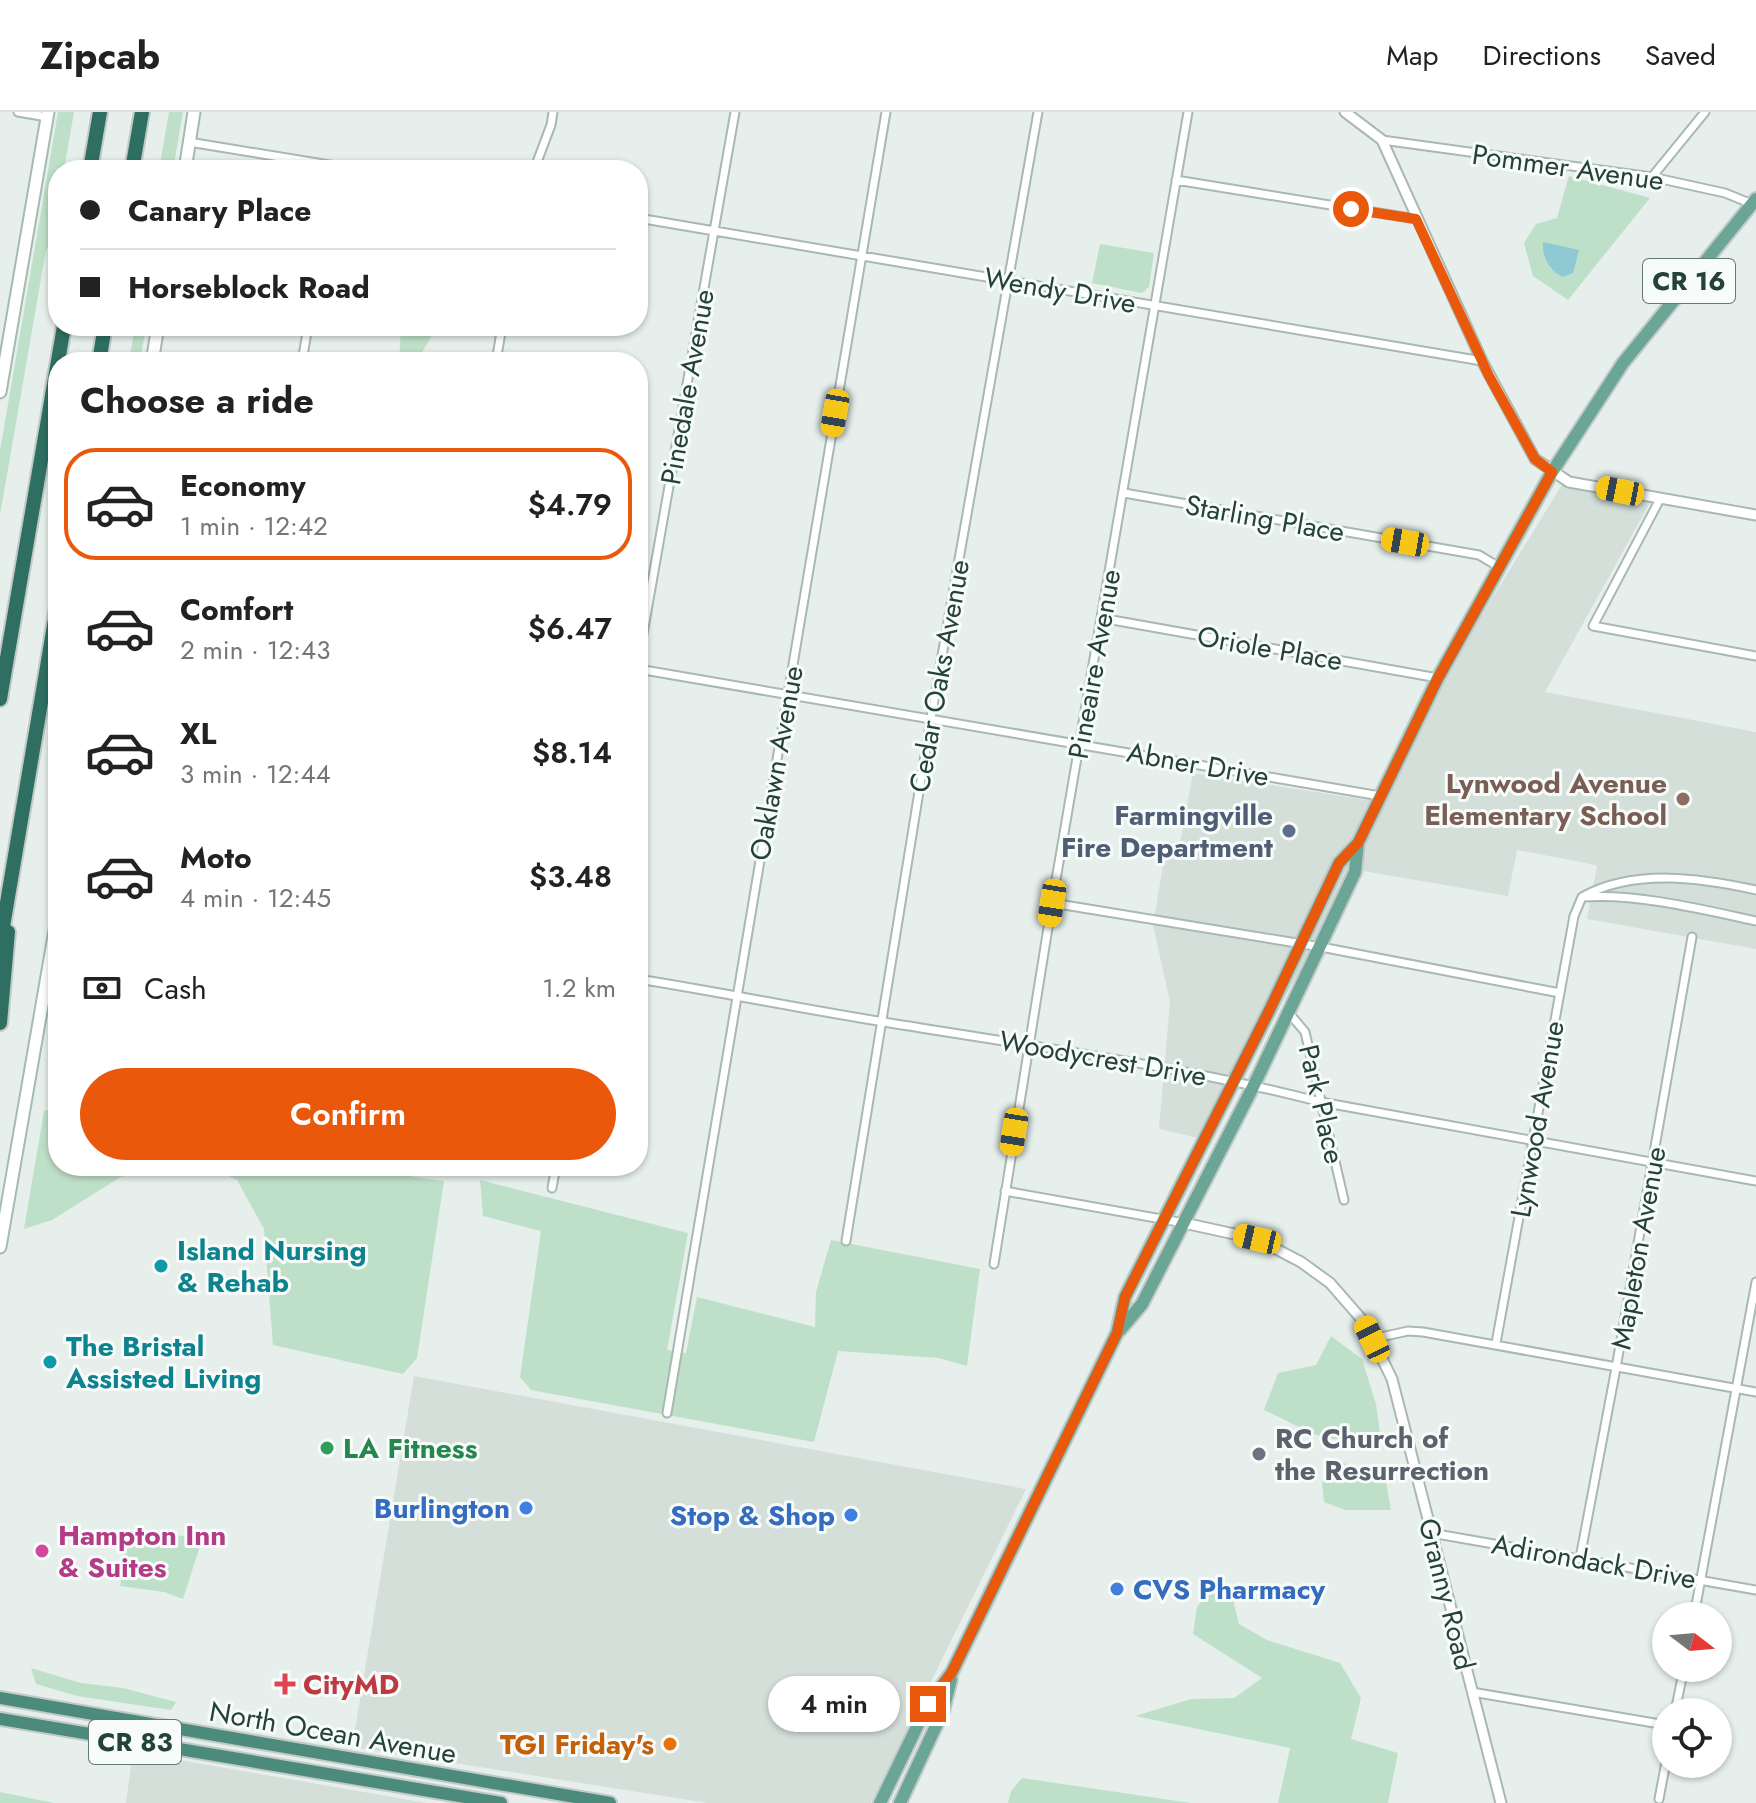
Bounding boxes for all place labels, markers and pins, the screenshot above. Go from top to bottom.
place label: Lynwood Avenue Elementary School [1424,763,1667,836]
marker: Lynwood Avenue Elementary School [1674,790,1692,808]
place label: Farmingville Fire Department [1061,795,1273,868]
marker: Farmingville Fire Department [1280,822,1298,840]
place label: Island Nursing & Rehab [177,1230,367,1303]
marker: Island Nursing & Rehab [152,1257,170,1275]
place label: The Bristal Assisted Living [65,1326,261,1399]
marker: The Bristal Assisted Living [41,1353,59,1371]
place label: RC Church of the Resurrection [1275,1418,1489,1491]
place label: LA Fitness [343,1428,478,1469]
marker: LA Fitness [318,1439,336,1457]
marker: RC Church of the Resurrection [1250,1445,1268,1463]
place label: Burlington [374,1488,510,1529]
place label: Stop & Shop [670,1495,835,1536]
marker: Burlington [517,1499,535,1517]
marker: Stop & Shop [842,1506,860,1524]
place label: Hampton Inn & Suites [58,1515,226,1588]
marker: Hampton Inn & Suites [33,1542,51,1560]
place label: CVS Pharmacy [1133,1569,1326,1610]
marker: CVS Pharmacy [1108,1580,1126,1598]
place label: CityMD [303,1664,399,1705]
marker: CityMD [274,1673,296,1695]
place label: TGI Friday's [500,1724,654,1765]
marker: TGI Friday's [661,1735,679,1753]

